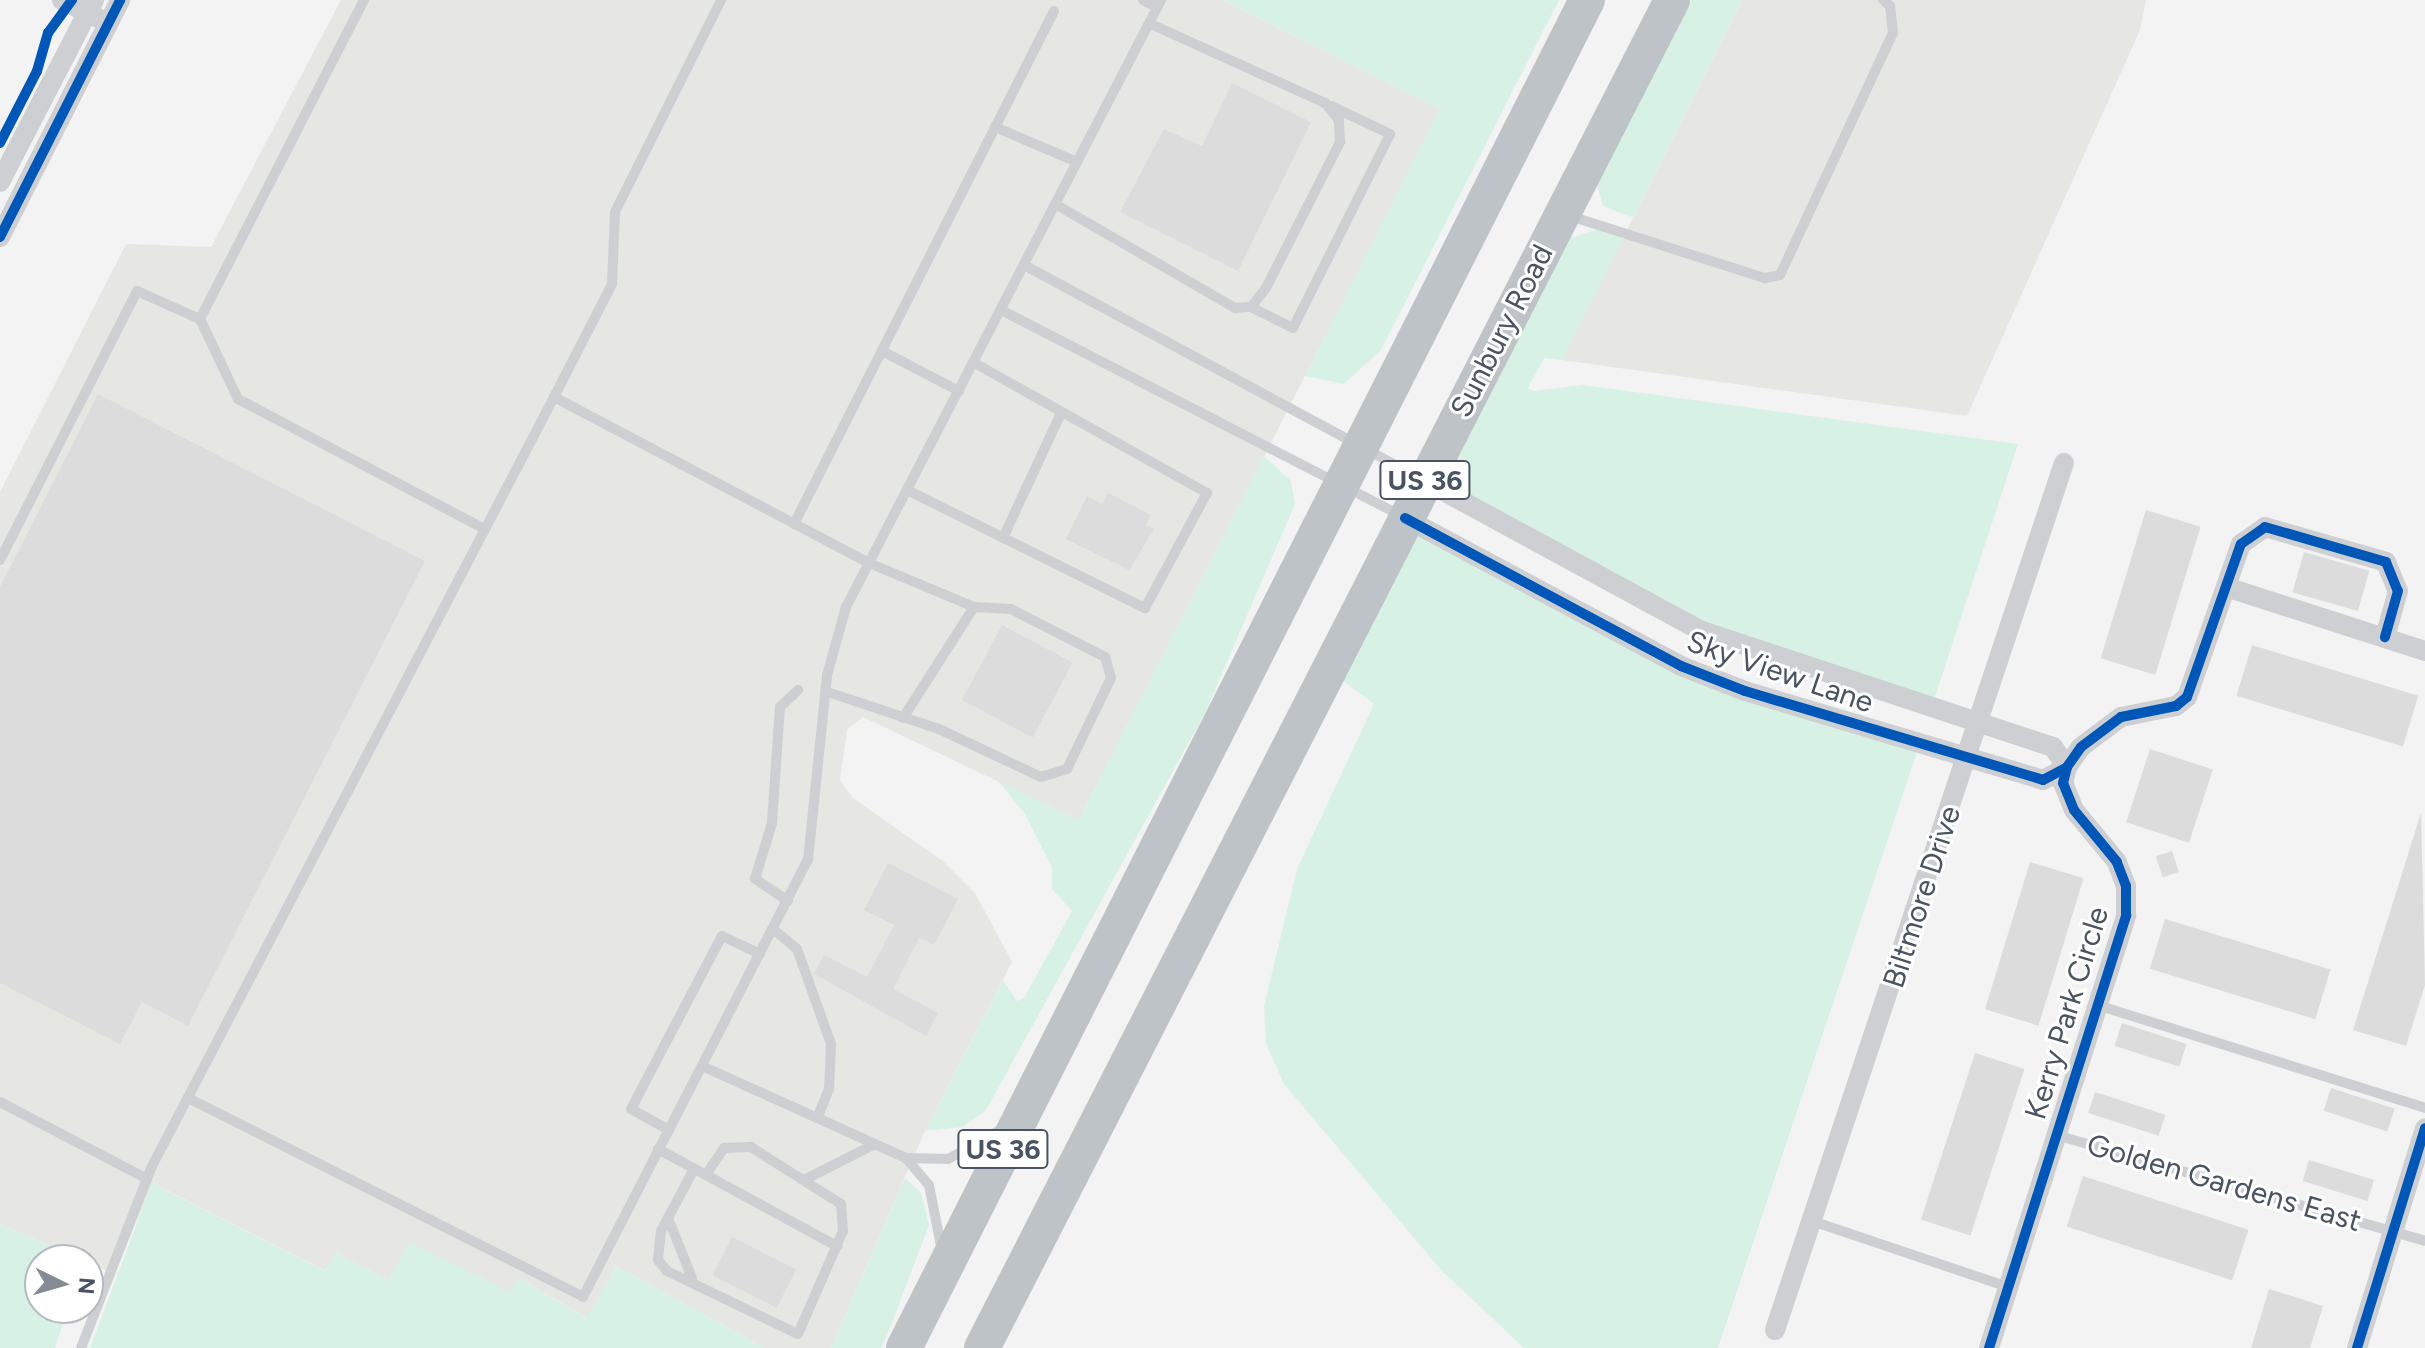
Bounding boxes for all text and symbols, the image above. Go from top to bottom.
street label: Sunbury Road [1443,239,1561,423]
road number: US 36 [1379,456,1471,504]
street label: Sky View Lane [1682,623,1878,721]
street label: Biltmore Drive [1876,801,1968,993]
street label: Kerry Park Circle [2018,902,2116,1124]
road number: US 36 [957,1125,1049,1173]
street label: Golden Gardens East [2083,1127,2365,1239]
north arrow [24,1244,104,1324]
text: N [72,1276,101,1296]

